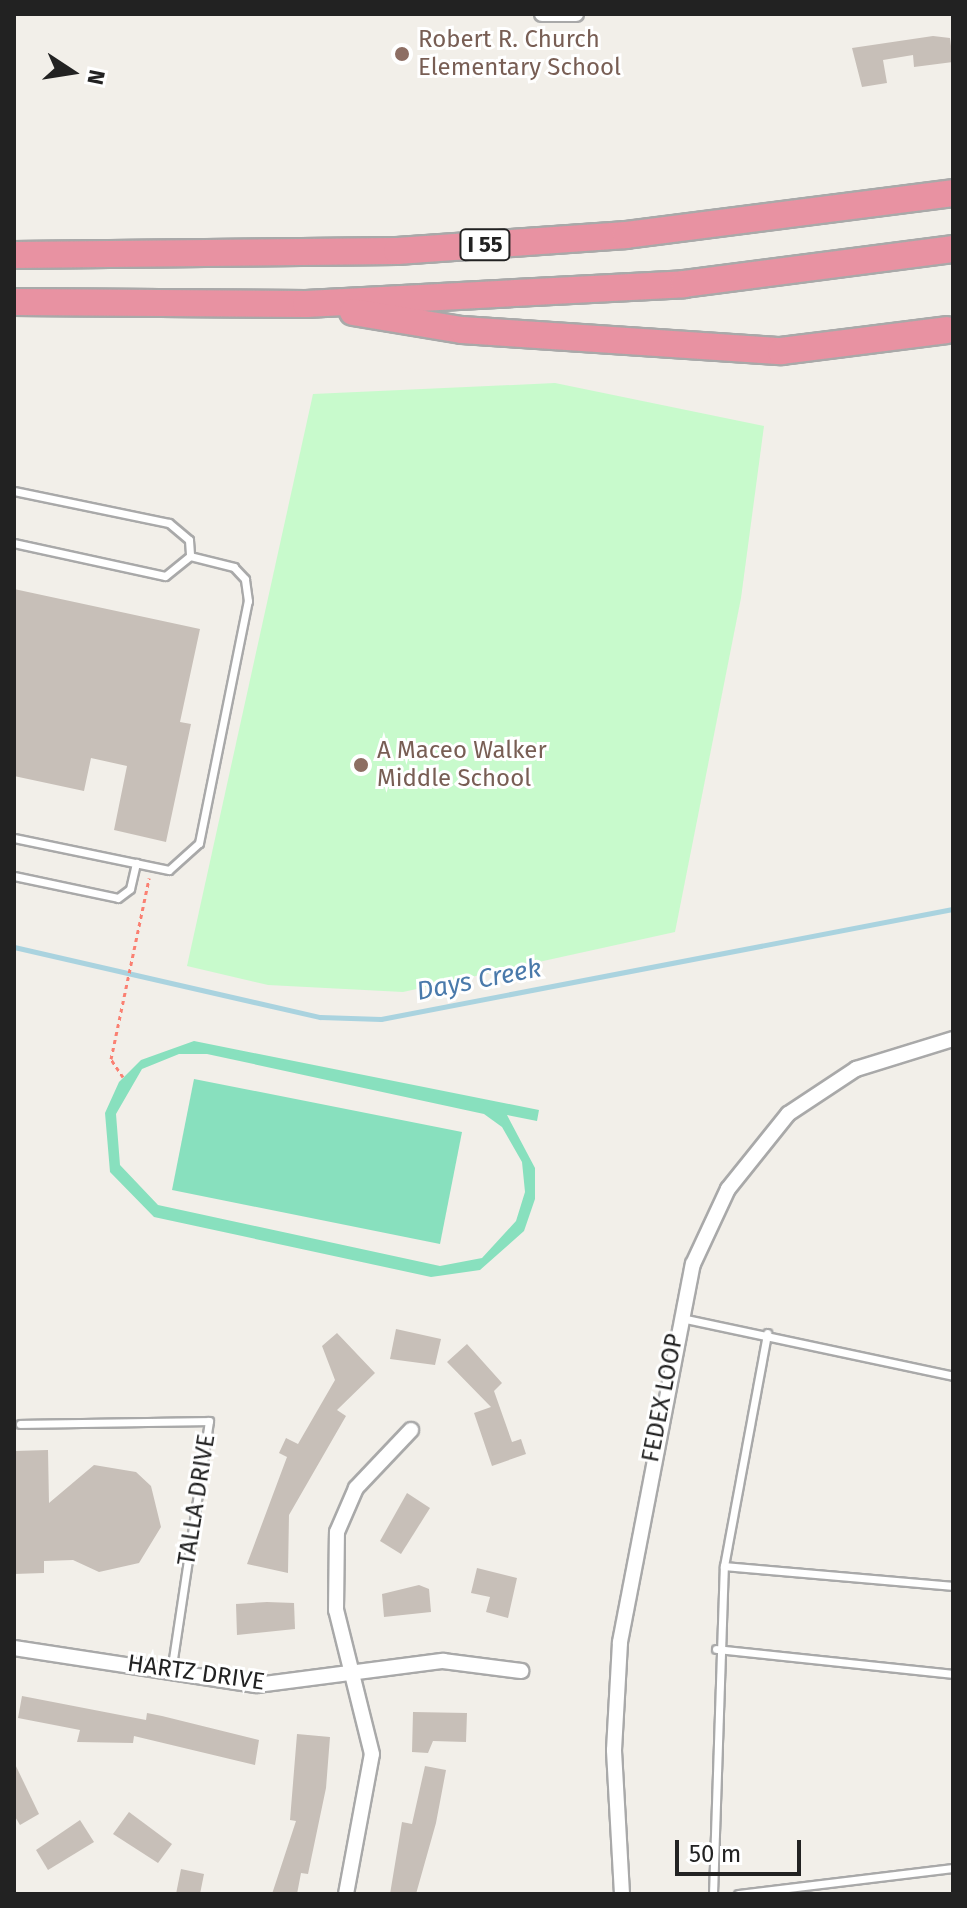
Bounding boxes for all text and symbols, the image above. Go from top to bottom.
place label: Robert R. Church Elementary School [418,26,621,82]
north arrow [32,32,112,112]
marker: Robert R. Church Elementary School [393,45,411,63]
text: N [81,67,111,87]
road number: I 55 [459,227,511,263]
place label: A Maceo Walker Middle School [377,737,547,793]
marker: A Maceo Walker Middle School [352,756,370,774]
water label: Days Creek [414,953,544,1007]
street label: FEDEX LOOP [636,1331,690,1465]
street label: TALLA DRIVE [172,1432,222,1568]
street label: HARTZ DRIVE [126,1649,266,1697]
scale bar [679,1824,805,1874]
text: 50 m [689,1840,741,1868]

